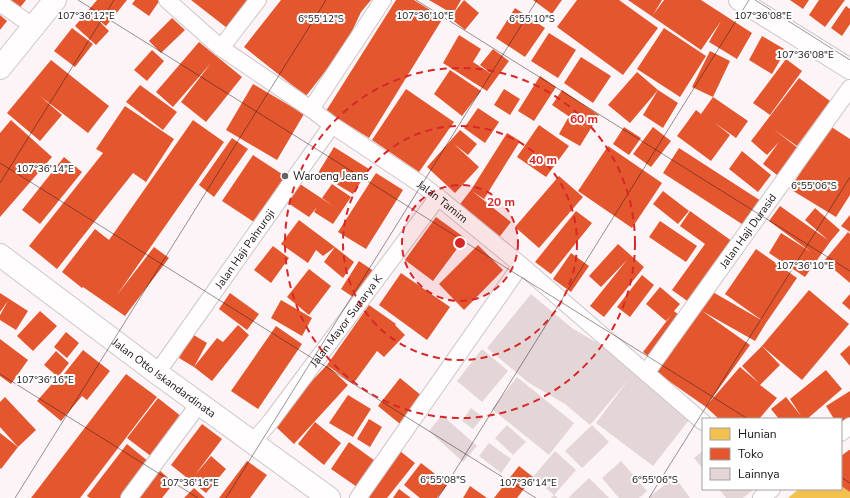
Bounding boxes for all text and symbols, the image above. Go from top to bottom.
text: 107°36'12"E [57,9,115,23]
text: 107°36'10"E [396,9,454,23]
text: 107°36'08"E [734,9,792,23]
text: 6°55'12"S [298,12,344,26]
text: 6°55'10"S [509,12,555,26]
text: 107°36'08"E [776,48,834,62]
text: 60 m [570,111,598,127]
text: 40 m [529,152,557,168]
text: 107°36'14"E [16,162,74,176]
place label: Waroeng Jeans [293,169,368,184]
marker: Waroeng Jeans [280,171,290,181]
street label: Jalan Tamim [414,176,471,226]
text: 6°55'06"S [791,179,837,193]
street label: Jalan Haji Durasid [716,190,780,272]
text: 20 m [487,194,515,210]
street label: Jalan Haji Pahruroji [211,206,278,292]
centre of rings [453,236,467,250]
text: 107°36'10"E [776,259,834,273]
street label: Jalan Mayor Sunarya K [306,270,386,371]
street label: Jalan Otto Iskandardinata [109,334,219,421]
text: 107°36'16"E [16,373,74,387]
legend [702,418,842,490]
text: Hunian [738,426,777,442]
text: Toko [738,446,764,462]
text: Lainnya [738,466,780,482]
text: 6°55'08"S [420,473,466,487]
text: 6°55'06"S [632,473,678,487]
text: 107°36'16"E [161,476,219,490]
text: 107°36'14"E [499,476,557,490]

